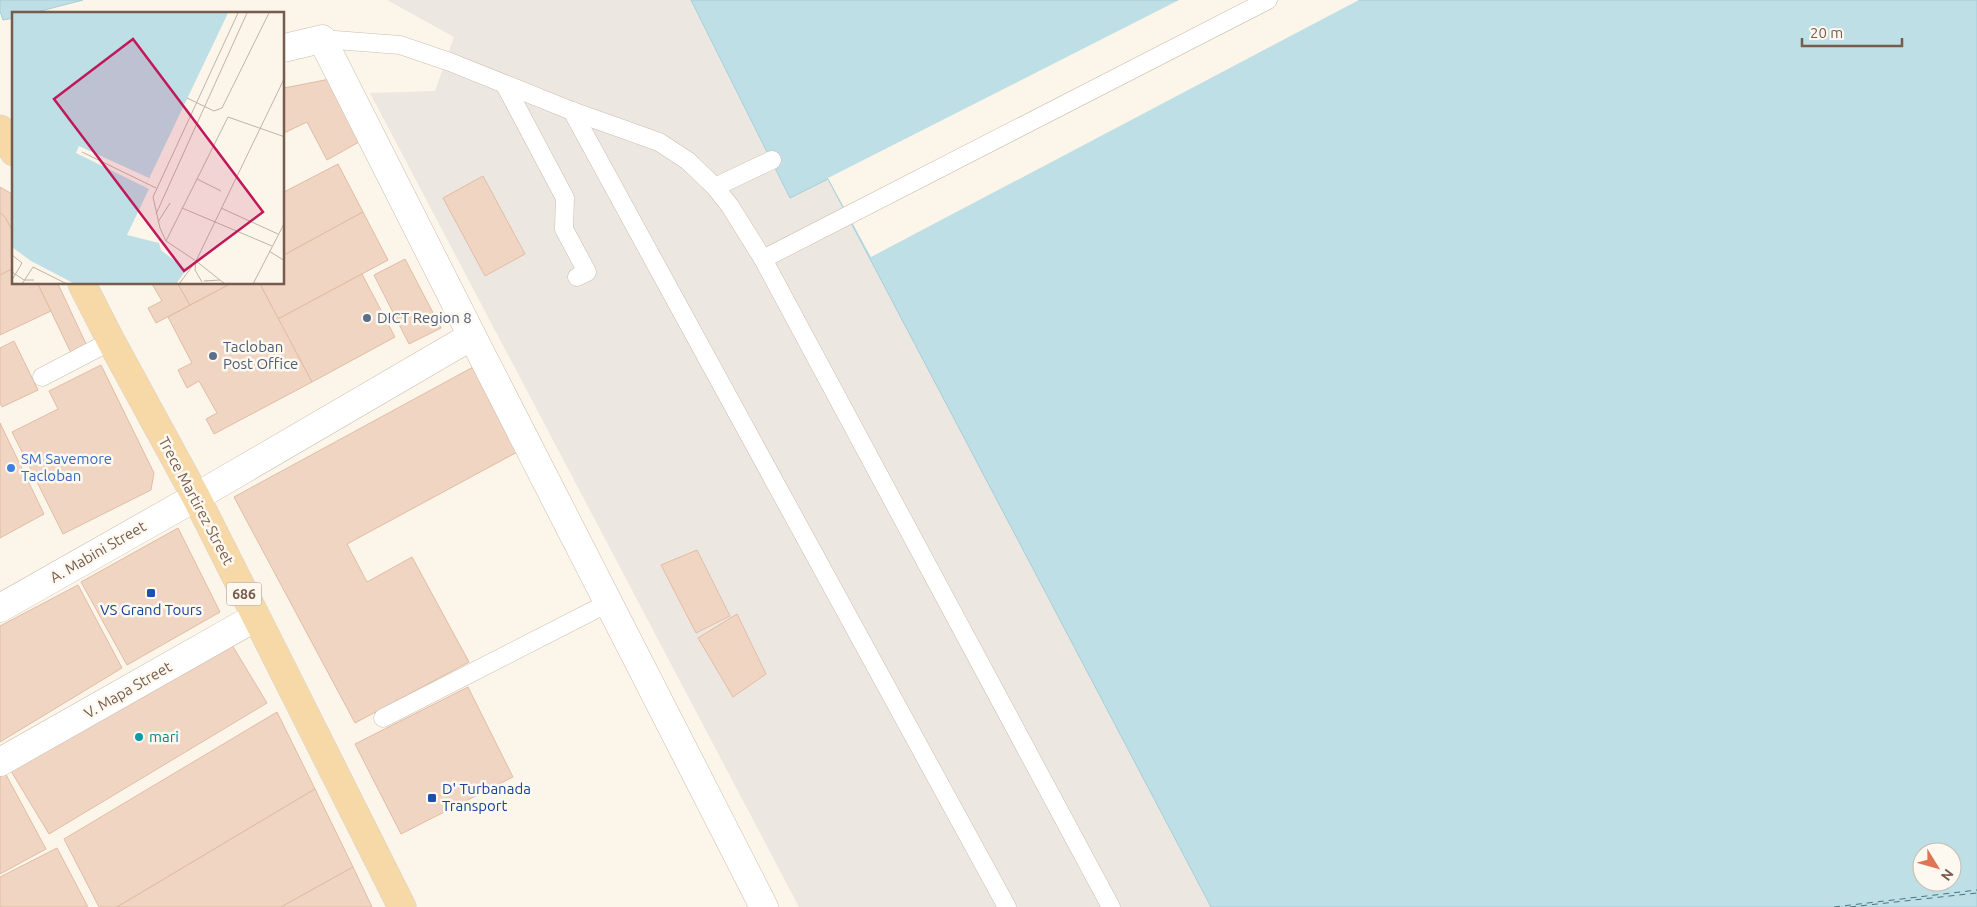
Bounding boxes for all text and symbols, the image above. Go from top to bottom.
inset map [12,12,285,285]
scale bar [1802,15,1902,47]
text: 20 m [1810,24,1843,41]
place label: DICT Region 8 [377,309,472,326]
marker: DICT Region 8 [361,312,373,324]
place label: Tacloban Post Office [223,338,298,372]
marker: Tacloban Post Office [207,350,219,362]
street label: Trece Martirez Street [155,434,237,568]
place label: SM Savemore Tacloban [21,450,112,484]
marker: SM Savemore Tacloban [5,462,17,474]
street label: A. Mabini Street [47,517,149,586]
road number: 686 [226,582,262,606]
marker: VS Grand Tours [145,587,157,599]
place label: VS Grand Tours [100,601,202,618]
street label: V. Mapa Street [81,658,175,721]
place label: mari [149,728,179,745]
marker: mari [133,731,145,743]
place label: D' Turbanada Transport [442,780,531,814]
marker: D' Turbanada Transport [426,792,438,804]
north arrow [1912,842,1962,892]
text: N [1938,866,1957,884]

